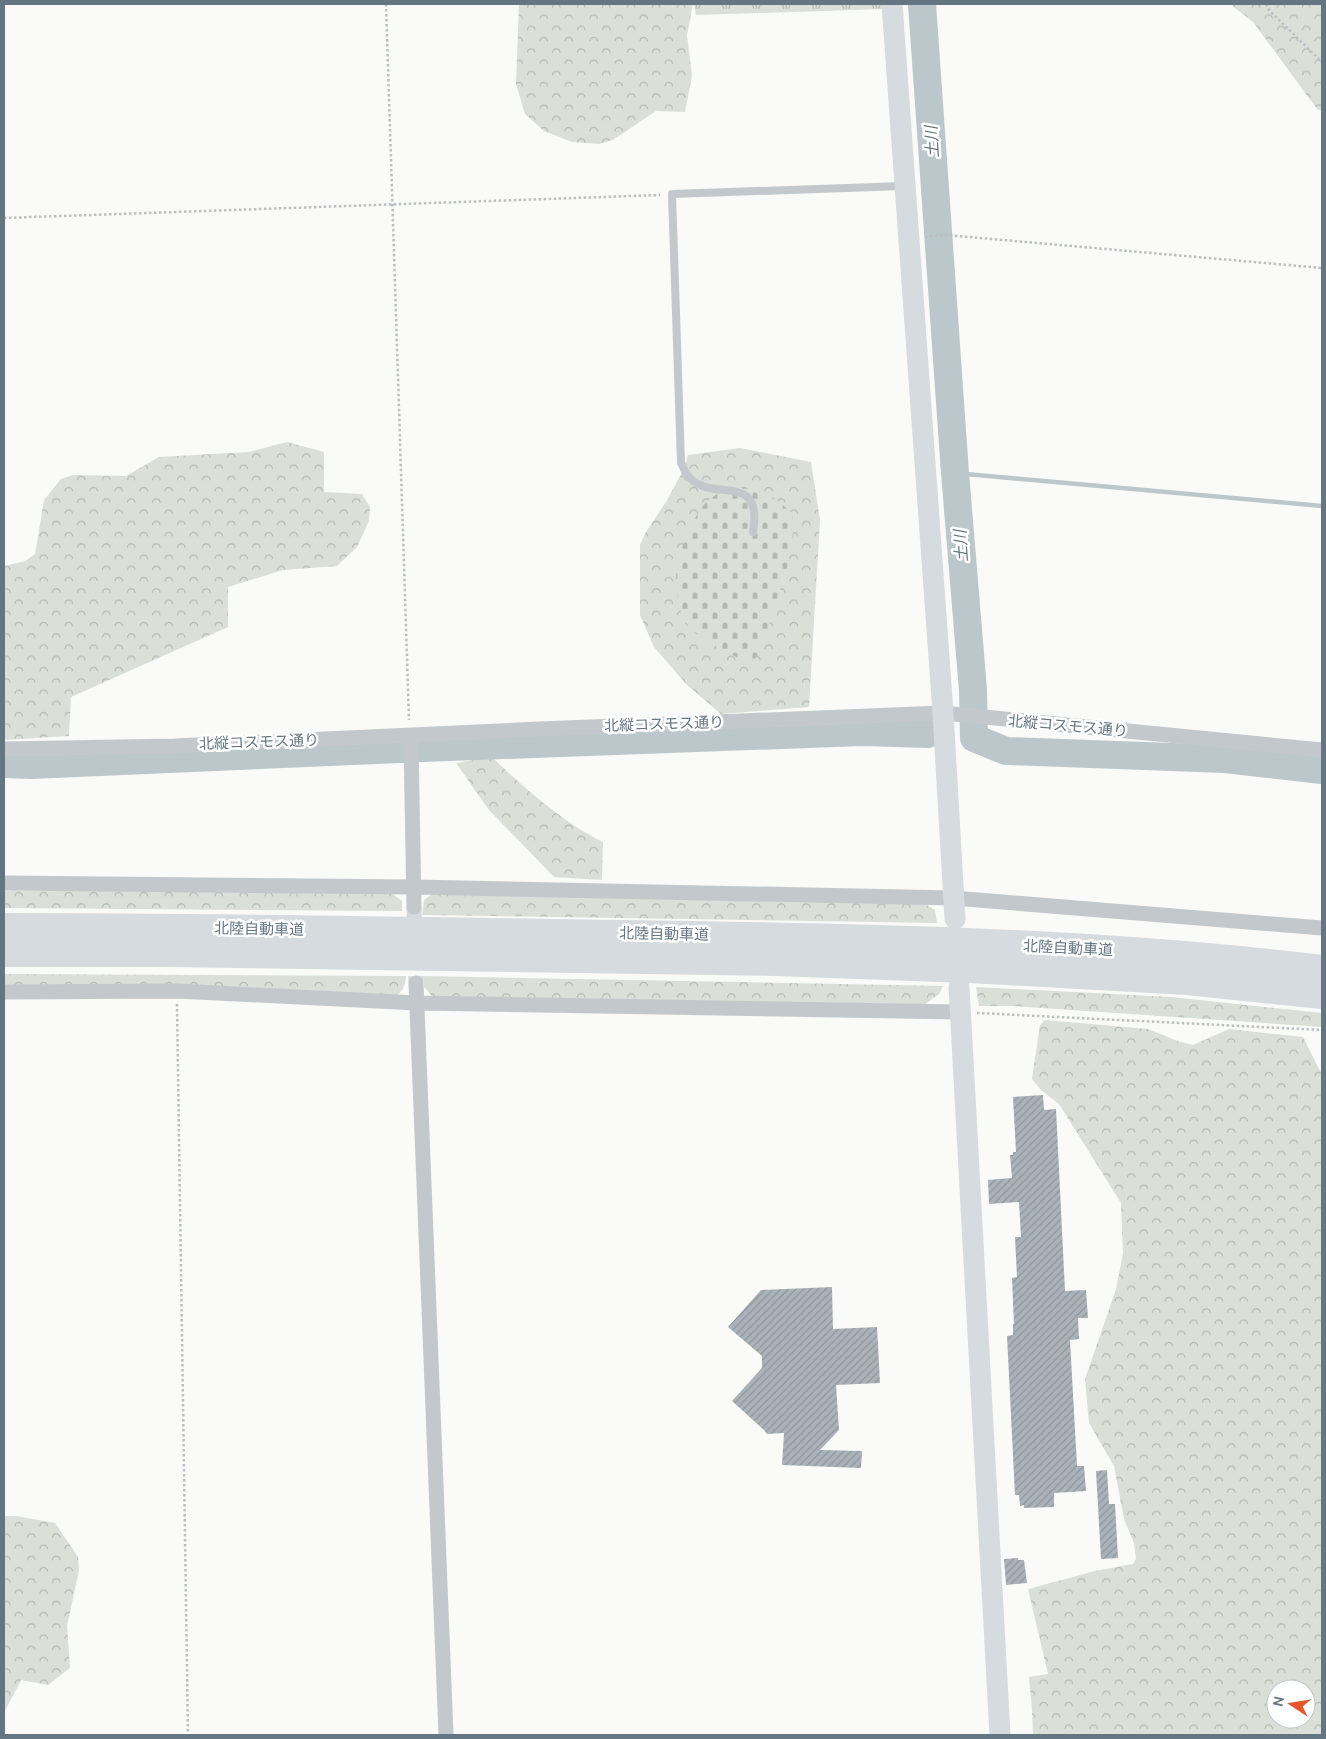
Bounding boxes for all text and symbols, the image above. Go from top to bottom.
water label: 土川 [921,123,943,159]
water label: 土川 [950,527,972,563]
street label: 北縦コスモス通り [1007,712,1129,740]
street label: 北縦コスモス通り [604,713,724,735]
street label: 北縦コスモス通り [199,731,319,753]
street label: 北陸自動車道 [214,919,304,939]
street label: 北陸自動車道 [619,924,709,944]
street label: 北陸自動車道 [1023,937,1113,959]
north arrow [1266,1679,1316,1729]
text: N [1268,1695,1288,1708]

